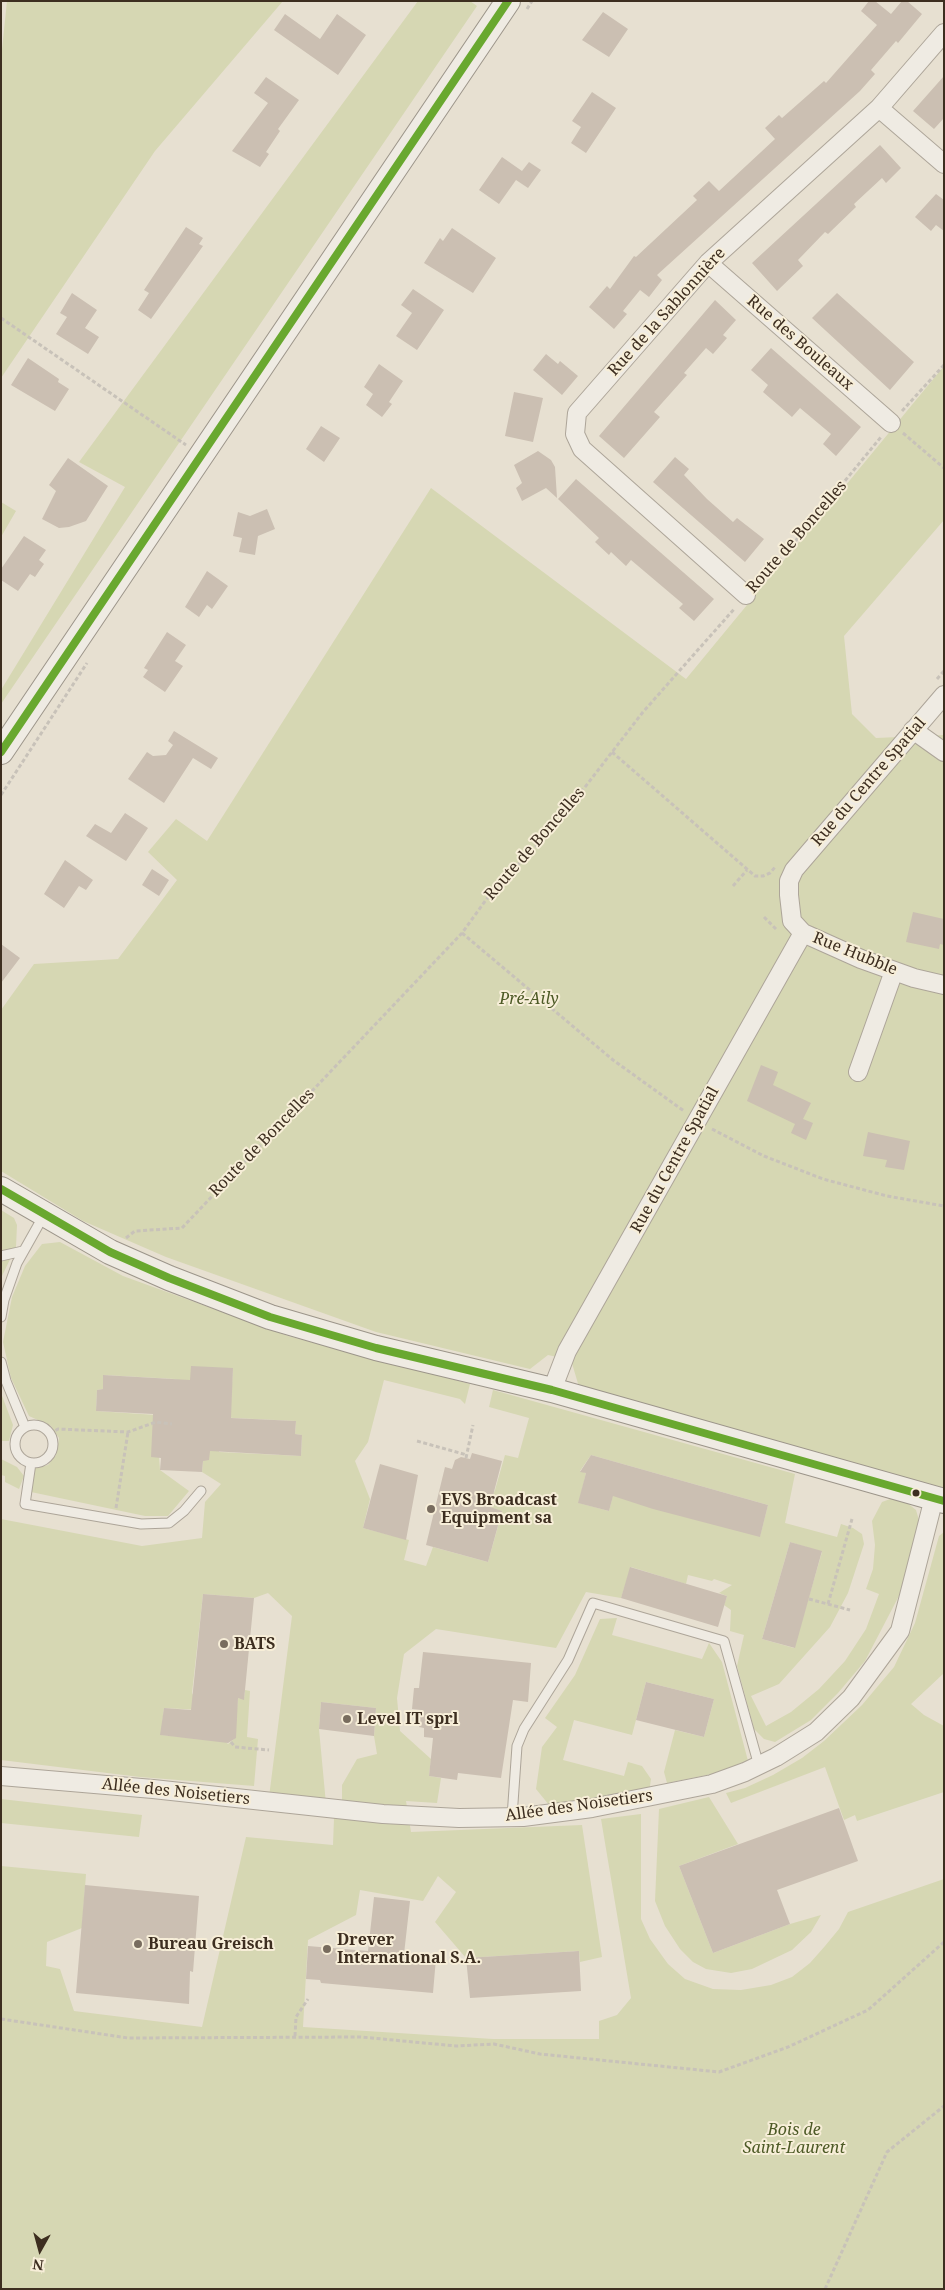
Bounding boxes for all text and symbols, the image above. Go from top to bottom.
street label: Rue de la Sablonnière [604,244,730,380]
street label: Rue des Bouleaux [743,291,857,395]
street label: Route de Boncelles [743,477,851,597]
street label: Rue du Centre Spatial [808,714,930,850]
street label: Route de Boncelles [481,784,589,904]
street label: Rue Hubble [810,928,900,980]
park label: Pré-Aily [499,989,559,1009]
street label: Rue du Centre Spatial [627,1083,723,1237]
street label: Route de Boncelles [205,1085,319,1201]
unlabelled marker [911,1488,921,1498]
place label: EVS Broadcast Equipment sa [441,1490,557,1528]
marker: EVS Broadcast Equipment sa [425,1503,437,1515]
place label: BATS [234,1634,275,1654]
marker: BATS [218,1638,230,1650]
place label: Level IT sprl [357,1709,458,1729]
marker: Level IT sprl [341,1713,353,1725]
street label: Allée des Noisetiers [101,1775,251,1809]
street label: Allée des Noisetiers [504,1786,654,1826]
place label: Drever International S.A. [337,1930,481,1968]
place label: Bureau Greisch [148,1934,274,1954]
marker: Bureau Greisch [132,1938,144,1950]
marker: Drever International S.A. [321,1943,333,1955]
park label: Bois de Saint-Laurent [743,2120,845,2158]
north arrow [15,2225,65,2275]
text: N [31,2255,45,2275]

